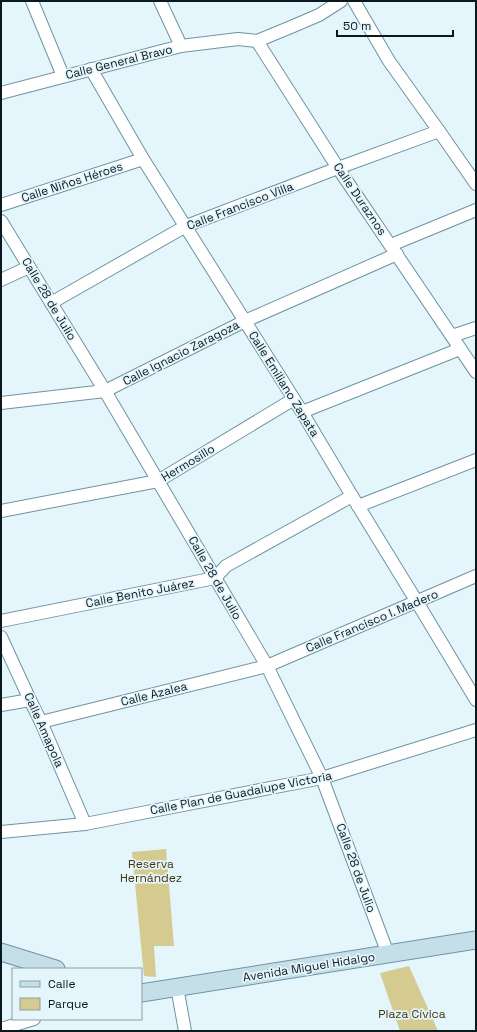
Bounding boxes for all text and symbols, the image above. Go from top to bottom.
scale bar [337,12,453,38]
text: 50 m [343,18,371,34]
street label: Calle General Bravo [64,41,174,83]
street label: Calle Niños Héroes [19,158,125,206]
street label: Calle Duraznos [330,159,390,239]
street label: Calle Francisco Villa [184,178,296,234]
street label: Calle 28 de Julio [18,255,80,343]
street label: Calle Ignacio Zaragoza [120,317,242,389]
street label: Calle Emiliano Zapata [245,328,323,440]
street label: Hermosillo [158,441,218,485]
street label: Calle 28 de Julio [185,533,245,623]
street label: Calle Benito Juárez [84,575,196,611]
street label: Calle Francisco I. Madero [303,586,441,656]
street label: Calle Azalea [119,678,189,710]
street label: Calle Amapola [20,690,68,770]
street label: Calle Plan de Guadalupe Victoria [149,767,333,819]
street label: Calle 28 de Julio [332,821,380,915]
park label: Reserva Hernández [120,856,182,886]
street label: Avenida Miguel Hidalgo [242,949,376,985]
legend [12,968,142,1020]
text: Calle [48,976,76,992]
text: Parque [48,996,88,1012]
park label: Plaza Cívica [378,1006,446,1022]

